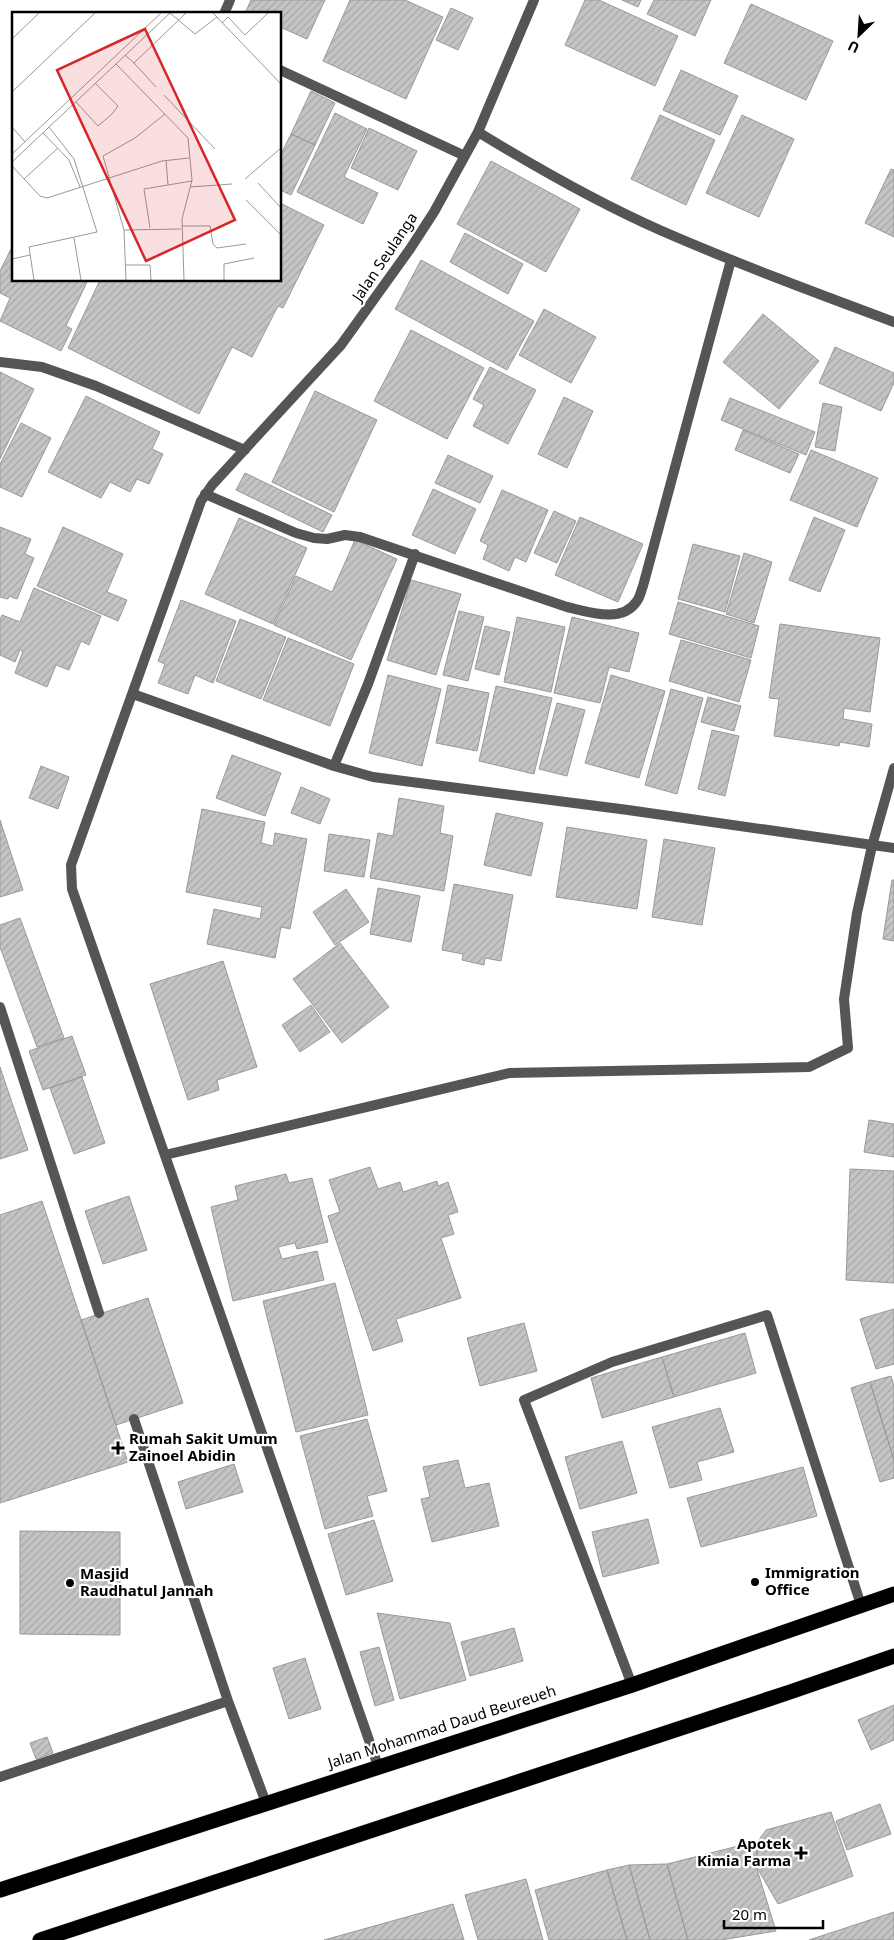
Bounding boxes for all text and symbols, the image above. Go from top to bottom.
north arrow [834,10,884,60]
inset map [12,12,281,281]
text: U [844,36,862,58]
street label: Jalan Seulanga [346,208,421,306]
place label: Rumah Sakit Umum Zainoel Abidin [129,1428,278,1465]
marker: Rumah Sakit Umum Zainoel Abidin [111,1441,125,1455]
place label: Immigration Office [765,1562,860,1599]
place label: Masjid Raudhatul Jannah [80,1563,214,1600]
marker: Immigration Office [749,1576,761,1588]
marker: Masjid Raudhatul Jannah [64,1577,76,1589]
street label: Jalan Mohammad Daud Beureueh [323,1680,558,1773]
place label: Apotek Kimia Farma [697,1833,792,1870]
marker: Apotek Kimia Farma [795,1847,807,1859]
scale bar [724,1898,823,1930]
text: 20 m [732,1904,767,1924]

